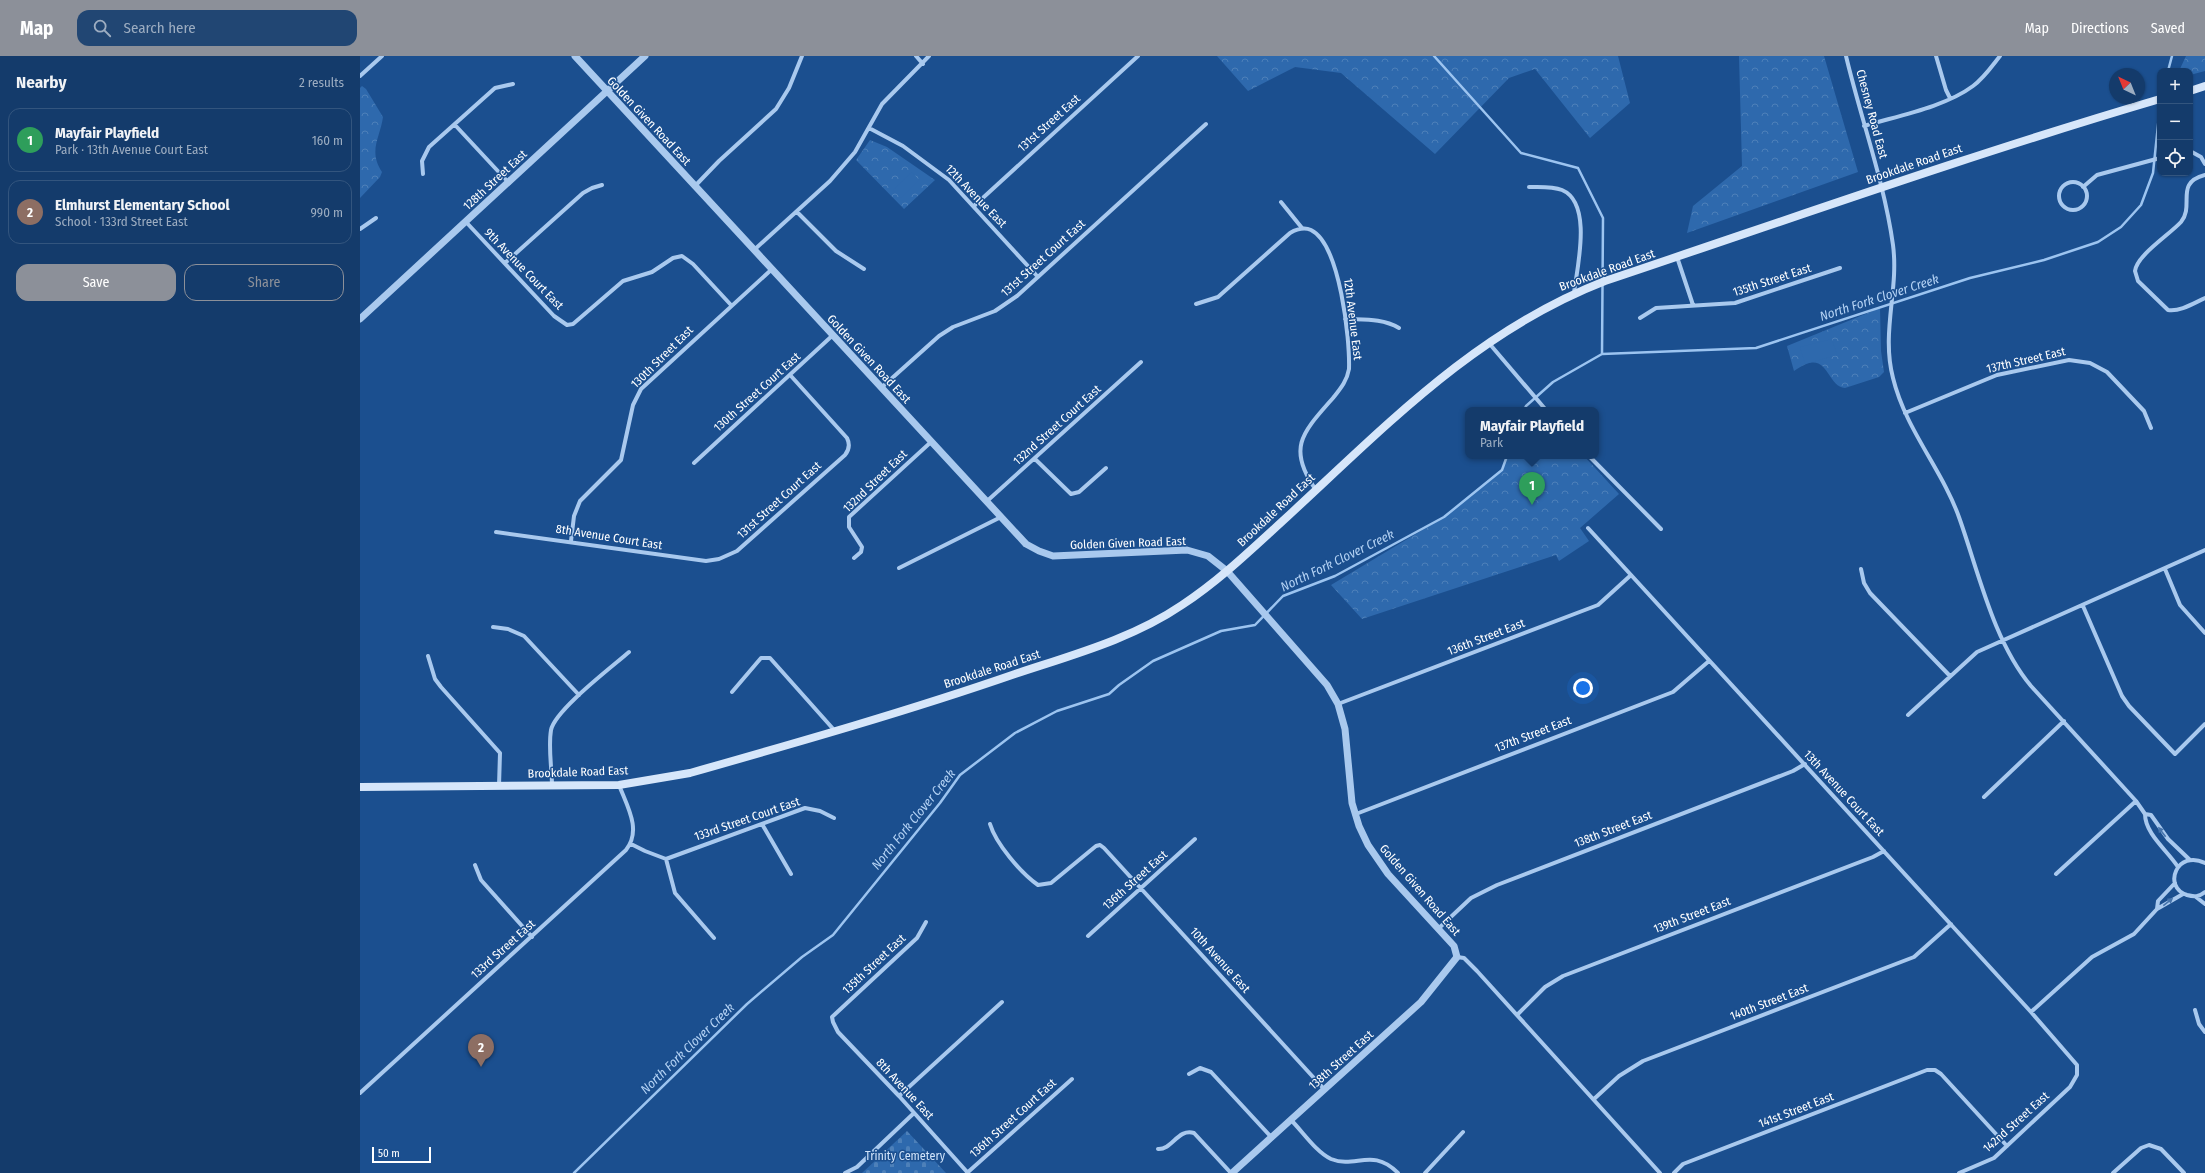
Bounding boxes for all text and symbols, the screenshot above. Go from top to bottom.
search box [77,10,357,46]
text: Map [20,17,53,40]
icon: search [91,17,113,39]
text: Search here [123,19,196,37]
text: Map [2025,20,2049,37]
text: Directions [2071,20,2129,37]
text: Saved [2151,20,2185,37]
street label: Chesney Road East [1853,68,1891,160]
north arrow [2109,68,2145,104]
map controls [2157,68,2193,176]
button: + [2157,68,2193,104]
text: Nearby [16,72,67,93]
street label: Golden Given Road East [604,74,694,168]
text: 2 results [299,75,344,90]
street label: 131st Street East [1015,91,1083,155]
button: − [2157,104,2193,140]
text: Mayfair Playfield [55,124,159,142]
text: 1 [27,133,33,148]
text: 160 m [312,133,343,148]
button: locate [2157,140,2193,176]
street label: Brookdale Road East [1864,141,1964,187]
text: Park · 13th Avenue Court East [55,142,208,157]
street label: 128th Street East [460,147,530,213]
street label: 12th Avenue East [942,162,1010,230]
text: Elmhurst Elementary School [55,196,230,214]
text: 2 [27,205,33,220]
text: 990 m [311,205,343,220]
text: School · 133rd Street East [55,214,188,229]
street label: 131st Street Court East [998,216,1088,299]
street label: 9th Avenue Court East [482,225,566,313]
street label: Brookdale Road East [1557,246,1657,294]
street label: 135th Street East [1731,261,1813,299]
button: Save [16,264,176,301]
button: Share [184,264,344,301]
water label: North Fork Clover Creek [1818,271,1941,324]
street label: 12th Avenue East [1341,277,1365,361]
street label: Golden Given Road East [824,312,914,406]
street label: 130th Street East [628,323,696,391]
street label: 137th Street East [1985,344,2067,376]
street label: 130th Street Court East [711,349,803,434]
street label: 132nd Street Court East [1010,382,1104,468]
popup [1465,407,1599,459]
text: Mayfair Playfield [1480,417,1584,435]
text: Park [1480,435,1503,450]
street label: 132nd Street East [840,447,910,515]
street label: 131st Street Court East [734,458,824,541]
street label: Brookdale Road East [1234,471,1318,549]
pin: 1 [1519,472,1545,505]
street label: 8th Avenue Court East [555,522,663,552]
water label: North Fork Clover Creek [1278,526,1397,594]
street label: Golden Given Road East [1070,534,1186,552]
street label: 136th Street East [1445,616,1527,658]
street label: Brookdale Road East [942,647,1042,691]
your location [1573,678,1593,698]
street label: 137th Street East [1493,713,1573,755]
street label: 13th Avenue Court East [1801,747,1887,839]
street label: Brookdale Road East [527,763,629,781]
water label: North Fork Clover Creek [868,766,959,872]
street label: 133rd Street Court East [692,794,802,844]
street label: 138th Street East [1572,808,1654,850]
one-way arrow [2158,827,2167,838]
street label: Golden Given Road East [1377,842,1463,938]
street label: 136th Street East [1100,847,1170,913]
street label: 139th Street East [1651,894,1733,936]
one-way arrow [2162,898,2173,907]
street label: 133rd Street East [468,917,538,981]
street label: 10th Avenue East [1187,924,1253,996]
street label: 135th Street East [840,931,909,997]
street label: 140th Street East [1728,981,1810,1023]
water label: North Fork Clover Creek [637,999,738,1097]
street label: 138th Street East [1306,1027,1376,1093]
pin: 2 [468,1034,494,1067]
street label: 8th Avenue East [873,1056,937,1122]
street label: 136th Street Court East [967,1076,1059,1160]
street label: 141st Street East [1757,1089,1835,1131]
street label: 142nd Street East [1980,1089,2052,1155]
scale bar [372,1145,431,1164]
text: 50 m [378,1147,400,1160]
park label: Trinity Cemetery [865,1149,946,1163]

